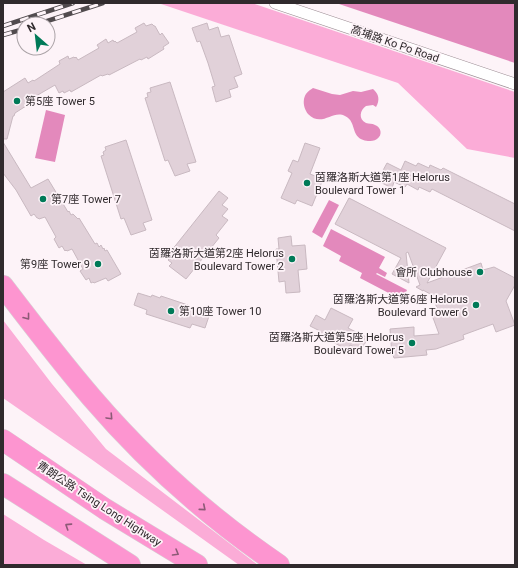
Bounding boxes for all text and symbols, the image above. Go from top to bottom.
north arrow [16,16,56,56]
text: N [25,20,38,35]
street label: 高埔路 Ko Po Road [349,23,441,65]
place label: 第5座 Tower 5 [25,95,95,108]
marker: 第5座 Tower 5 [12,96,22,106]
place label: 茵羅洛斯大道第1座 Helorus Boulevard Tower 1 [315,171,450,197]
marker: 茵羅洛斯大道第1座 Helorus Boulevard Tower 1 [302,178,312,188]
place label: 第7座 Tower 7 [51,193,121,206]
marker: 第7座 Tower 7 [38,194,48,204]
place label: 茵羅洛斯大道第2座 Helorus Boulevard Tower 2 [149,247,284,273]
marker: 茵羅洛斯大道第2座 Helorus Boulevard Tower 2 [287,254,297,264]
place label: 第9座 Tower 9 [20,258,90,271]
marker: 第9座 Tower 9 [93,259,103,269]
place label: 會所 Clubhouse [395,266,472,279]
marker: 會所 Clubhouse [475,267,485,277]
place label: 茵羅洛斯大道第6座 Helorus Boulevard Tower 6 [333,293,468,319]
marker: 茵羅洛斯大道第6座 Helorus Boulevard Tower 6 [471,300,481,310]
place label: 第10座 Tower 10 [179,305,261,318]
marker: 第10座 Tower 10 [166,306,176,316]
one-way arrow [22,313,30,320]
place label: 茵羅洛斯大道第5座 Helorus Boulevard Tower 5 [269,331,404,357]
marker: 茵羅洛斯大道第5座 Helorus Boulevard Tower 5 [407,338,417,348]
one-way arrow [105,412,112,420]
street label: 青朗公路 Tsing Long Highway [35,459,164,549]
one-way arrow [198,503,206,510]
one-way arrow [65,523,72,531]
one-way arrow [172,549,179,556]

